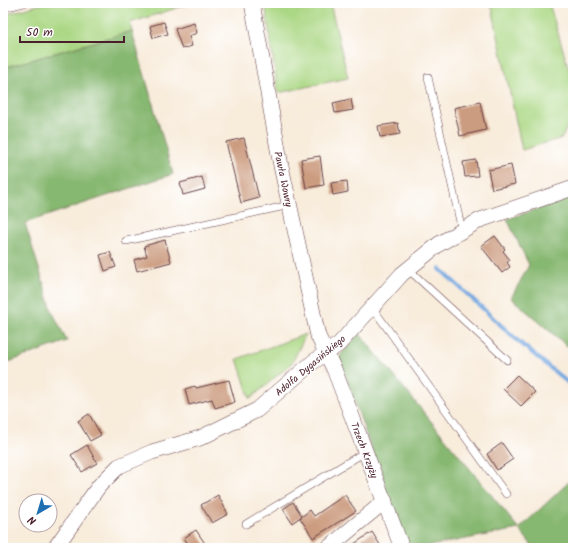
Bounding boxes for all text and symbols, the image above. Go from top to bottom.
scale bar [20,18,124,44]
text: 50 m [26,23,53,42]
street label: Pawła Wowry [269,150,297,209]
street label: Adolfa Dygasińskiego [272,331,350,400]
street label: Trzech Krzyży [346,420,382,481]
north arrow [18,493,58,533]
text: N [24,511,41,529]

